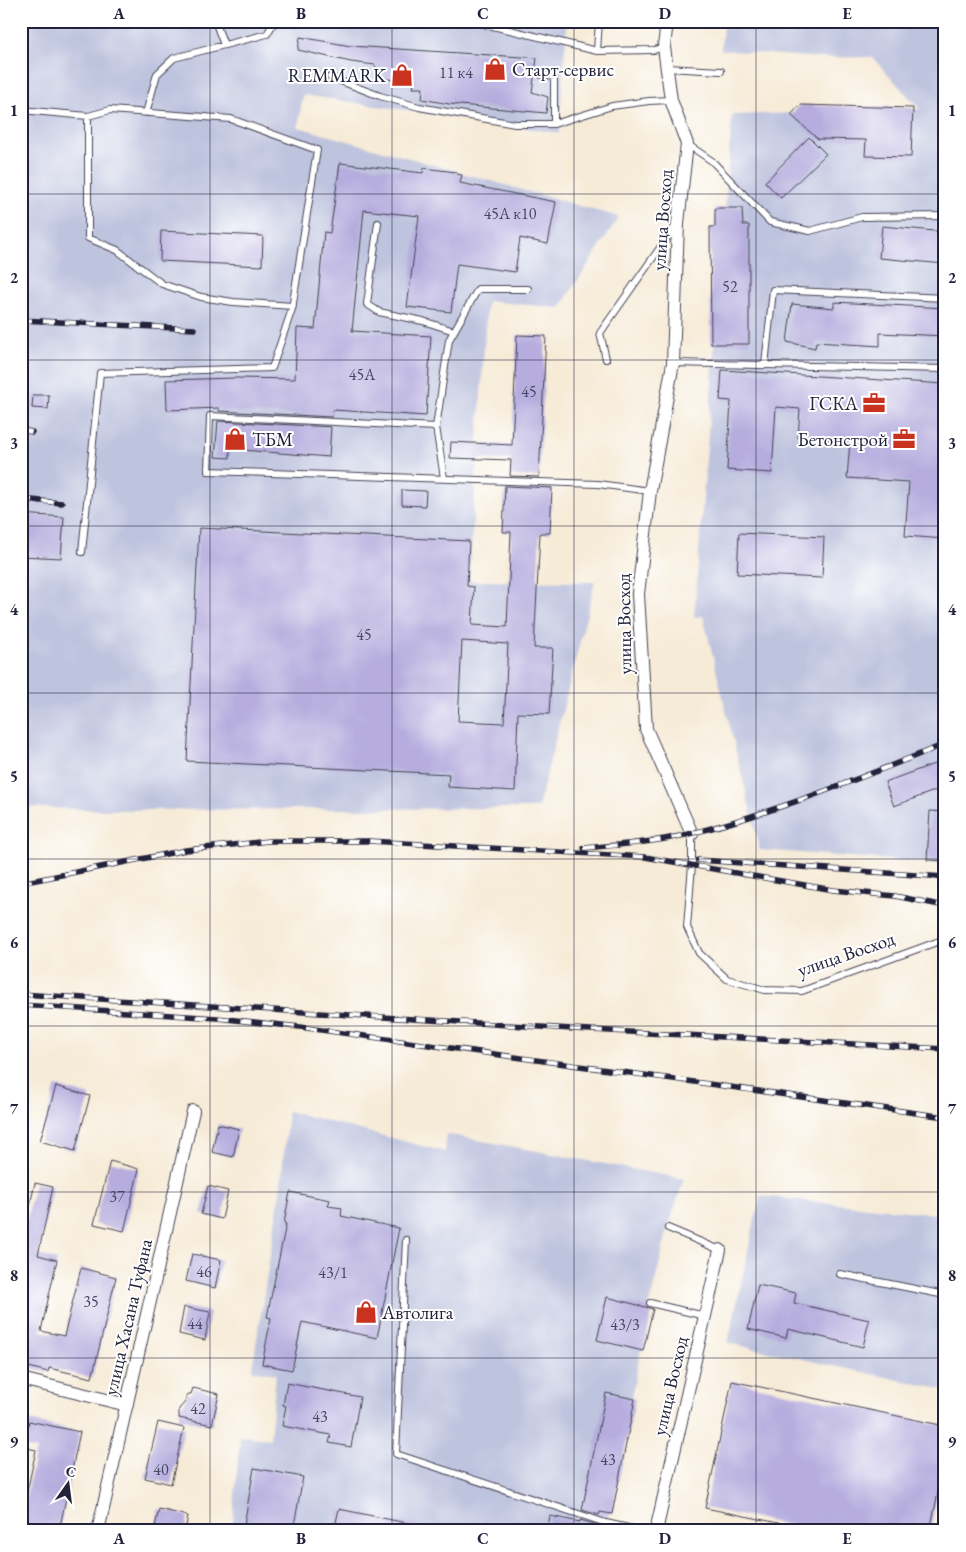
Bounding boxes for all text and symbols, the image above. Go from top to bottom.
text: A [112,3,125,24]
text: B [296,3,306,24]
text: C [477,3,489,24]
text: D [659,3,671,24]
text: E [842,3,852,24]
shop icon: Старт-сервис [482,56,508,82]
place label: Старт-сервис [512,57,614,82]
shop icon: REMMARK [389,62,415,88]
house number: 11 к4 [439,62,473,83]
place label: REMMARK [288,63,387,88]
text: 1 [10,100,18,121]
text: 1 [948,100,956,121]
street label: улица Восход [646,168,678,271]
house number: 45А к10 [484,203,537,224]
text: 2 [10,267,19,288]
text: 2 [948,267,957,288]
house number: 52 [722,276,738,297]
house number: 45А [349,364,376,385]
house number: 45 [521,381,537,402]
office icon: ГСКА [861,390,887,416]
place label: ГСКА [809,391,859,416]
shop icon: ТБМ [222,426,248,452]
office icon: Бетонстрой [891,426,917,452]
place label: ТБМ [252,427,293,452]
place label: Бетонстрой [798,427,888,452]
text: 3 [10,433,18,454]
text: 3 [948,433,956,454]
street label: улица Восход [611,573,637,675]
text: 4 [10,599,19,620]
text: 4 [948,599,957,620]
house number: 45 [356,624,372,645]
text: 5 [10,766,18,787]
text: 5 [948,766,956,787]
street label: улица Восход [794,926,898,982]
text: 6 [10,932,19,953]
text: 6 [948,932,957,953]
text: 7 [10,1098,19,1119]
text: 7 [948,1098,957,1119]
house number: 37 [109,1186,125,1207]
street label: улица Хасана Туфана [98,1236,158,1398]
house number: 46 [196,1261,212,1282]
house number: 43/1 [318,1262,348,1283]
text: 8 [10,1265,18,1286]
text: 8 [948,1265,956,1286]
house number: 35 [83,1291,99,1312]
shop icon: Автолига [353,1299,379,1325]
place label: Автолига [381,1300,454,1325]
house number: 44 [187,1313,203,1334]
house number: 43/3 [610,1314,640,1335]
street label: улица Восход [646,1334,694,1438]
house number: 42 [190,1398,206,1419]
house number: 43 [312,1406,328,1427]
text: 9 [10,1431,19,1452]
text: 9 [948,1431,957,1452]
house number: 43 [600,1449,616,1470]
house number: 40 [153,1459,169,1480]
north arrow [42,1460,92,1510]
text: С [64,1461,78,1481]
text: A [112,1528,125,1549]
text: B [296,1528,306,1549]
text: C [477,1528,489,1549]
text: D [659,1528,671,1549]
text: E [842,1528,852,1549]

